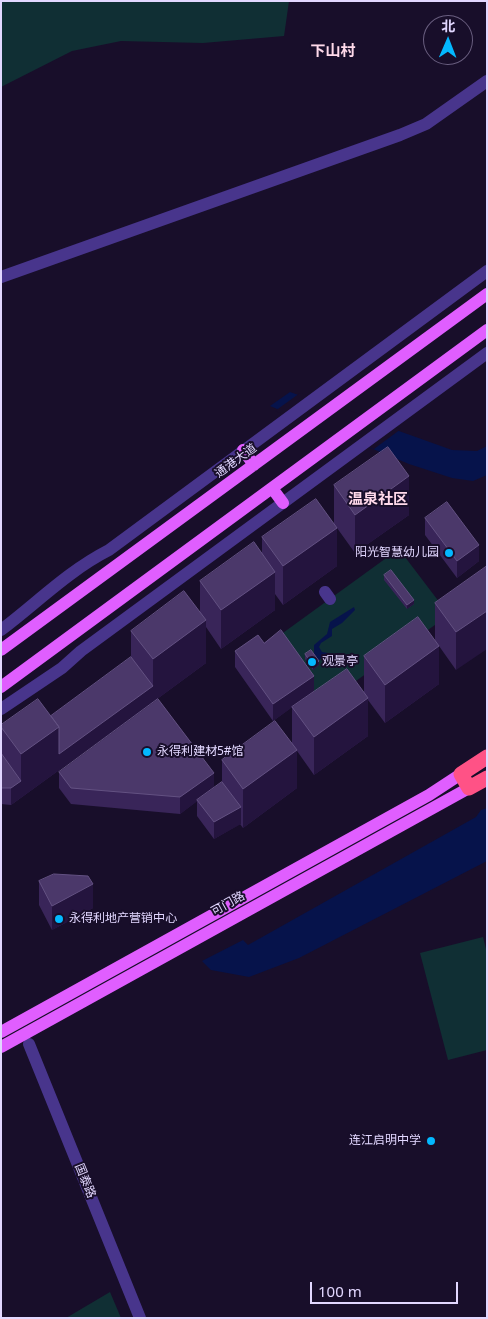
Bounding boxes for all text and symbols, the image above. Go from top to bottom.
north arrow [423,15,473,65]
text: 北 [441,16,455,35]
district label: 下山村 [311,43,355,61]
street label: 通港大道 [212,441,260,481]
district label: 温泉社区 [348,491,408,509]
place label: 阳光智慧幼儿园 [355,546,439,560]
marker: 阳光智慧幼儿园 [443,547,455,559]
place label: 观景亭 [322,655,358,669]
marker: 观景亭 [306,656,318,668]
place label: 永得利建材5#馆 [157,745,244,759]
marker: 永得利建材5#馆 [141,746,153,758]
street label: 可门路 [209,889,247,919]
place label: 永得利地产营销中心 [69,912,177,926]
marker: 永得利地产营销中心 [53,913,65,925]
place label: 连江启明中学 [349,1134,421,1148]
marker: 连江启明中学 [425,1135,437,1147]
street label: 国泰路 [72,1162,98,1200]
scale bar [313,1272,460,1304]
text: 100 m [318,1281,362,1301]

